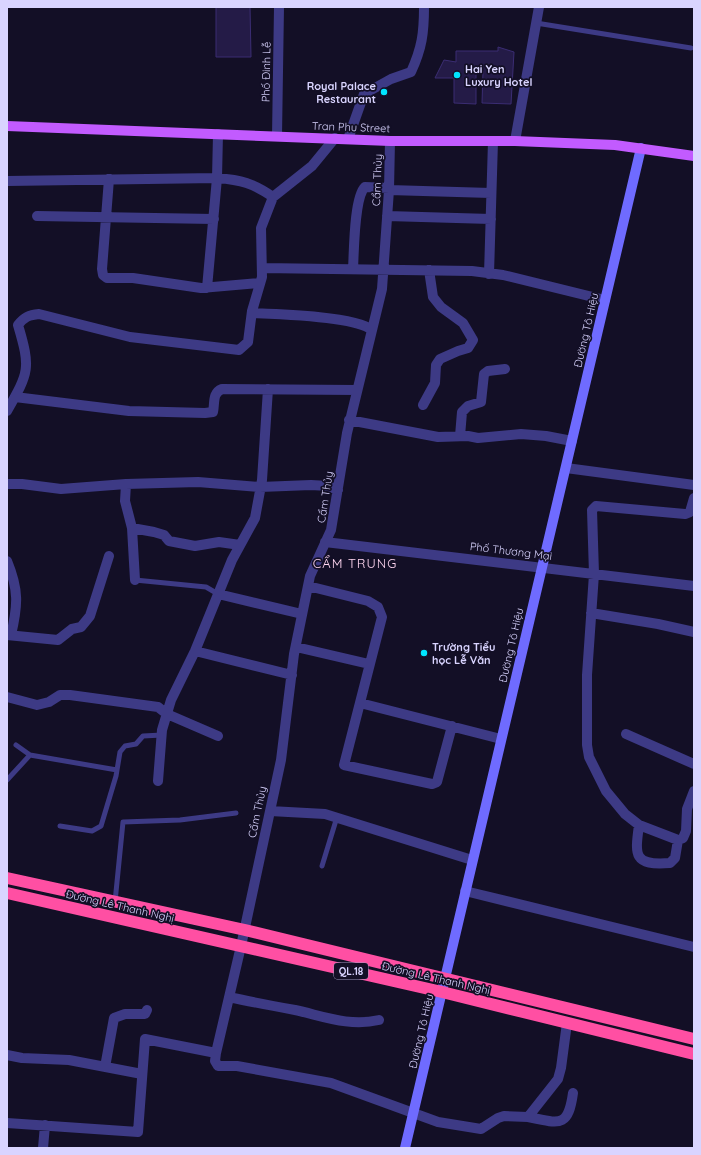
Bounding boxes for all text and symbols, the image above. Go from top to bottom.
street label: Phố Đinh Lễ [258,42,274,102]
place label: Hai Yen Luxury Hotel [465,62,532,89]
marker: Hai Yen Luxury Hotel [452,70,462,80]
place label: Royal Palace Restaurant [307,79,377,106]
marker: Royal Palace Restaurant [379,87,389,97]
street label: Tran Phu Street [312,119,391,135]
street label: Cẩm Thủy [369,154,385,206]
street label: Đường Tô Hiệu [571,291,601,369]
street label: Cẩm Thủy [314,470,336,524]
street label: Phố Thương Mại [469,539,553,563]
district label: CẨM TRUNG [313,555,397,571]
street label: Đường Tô Hiệu [496,606,526,684]
place label: Trường Tiểu học Lễ Văn [432,640,495,667]
marker: Trường Tiểu học Lễ Văn [419,648,429,658]
street label: Cẩm Thủy [245,785,269,839]
street label: Đường Lê Thanh Nghị [64,887,176,925]
street label: Đường Lê Thanh Nghị [380,959,492,997]
road number: QL.18 [334,963,368,979]
street label: Đường Tô Hiệu [406,992,436,1070]

